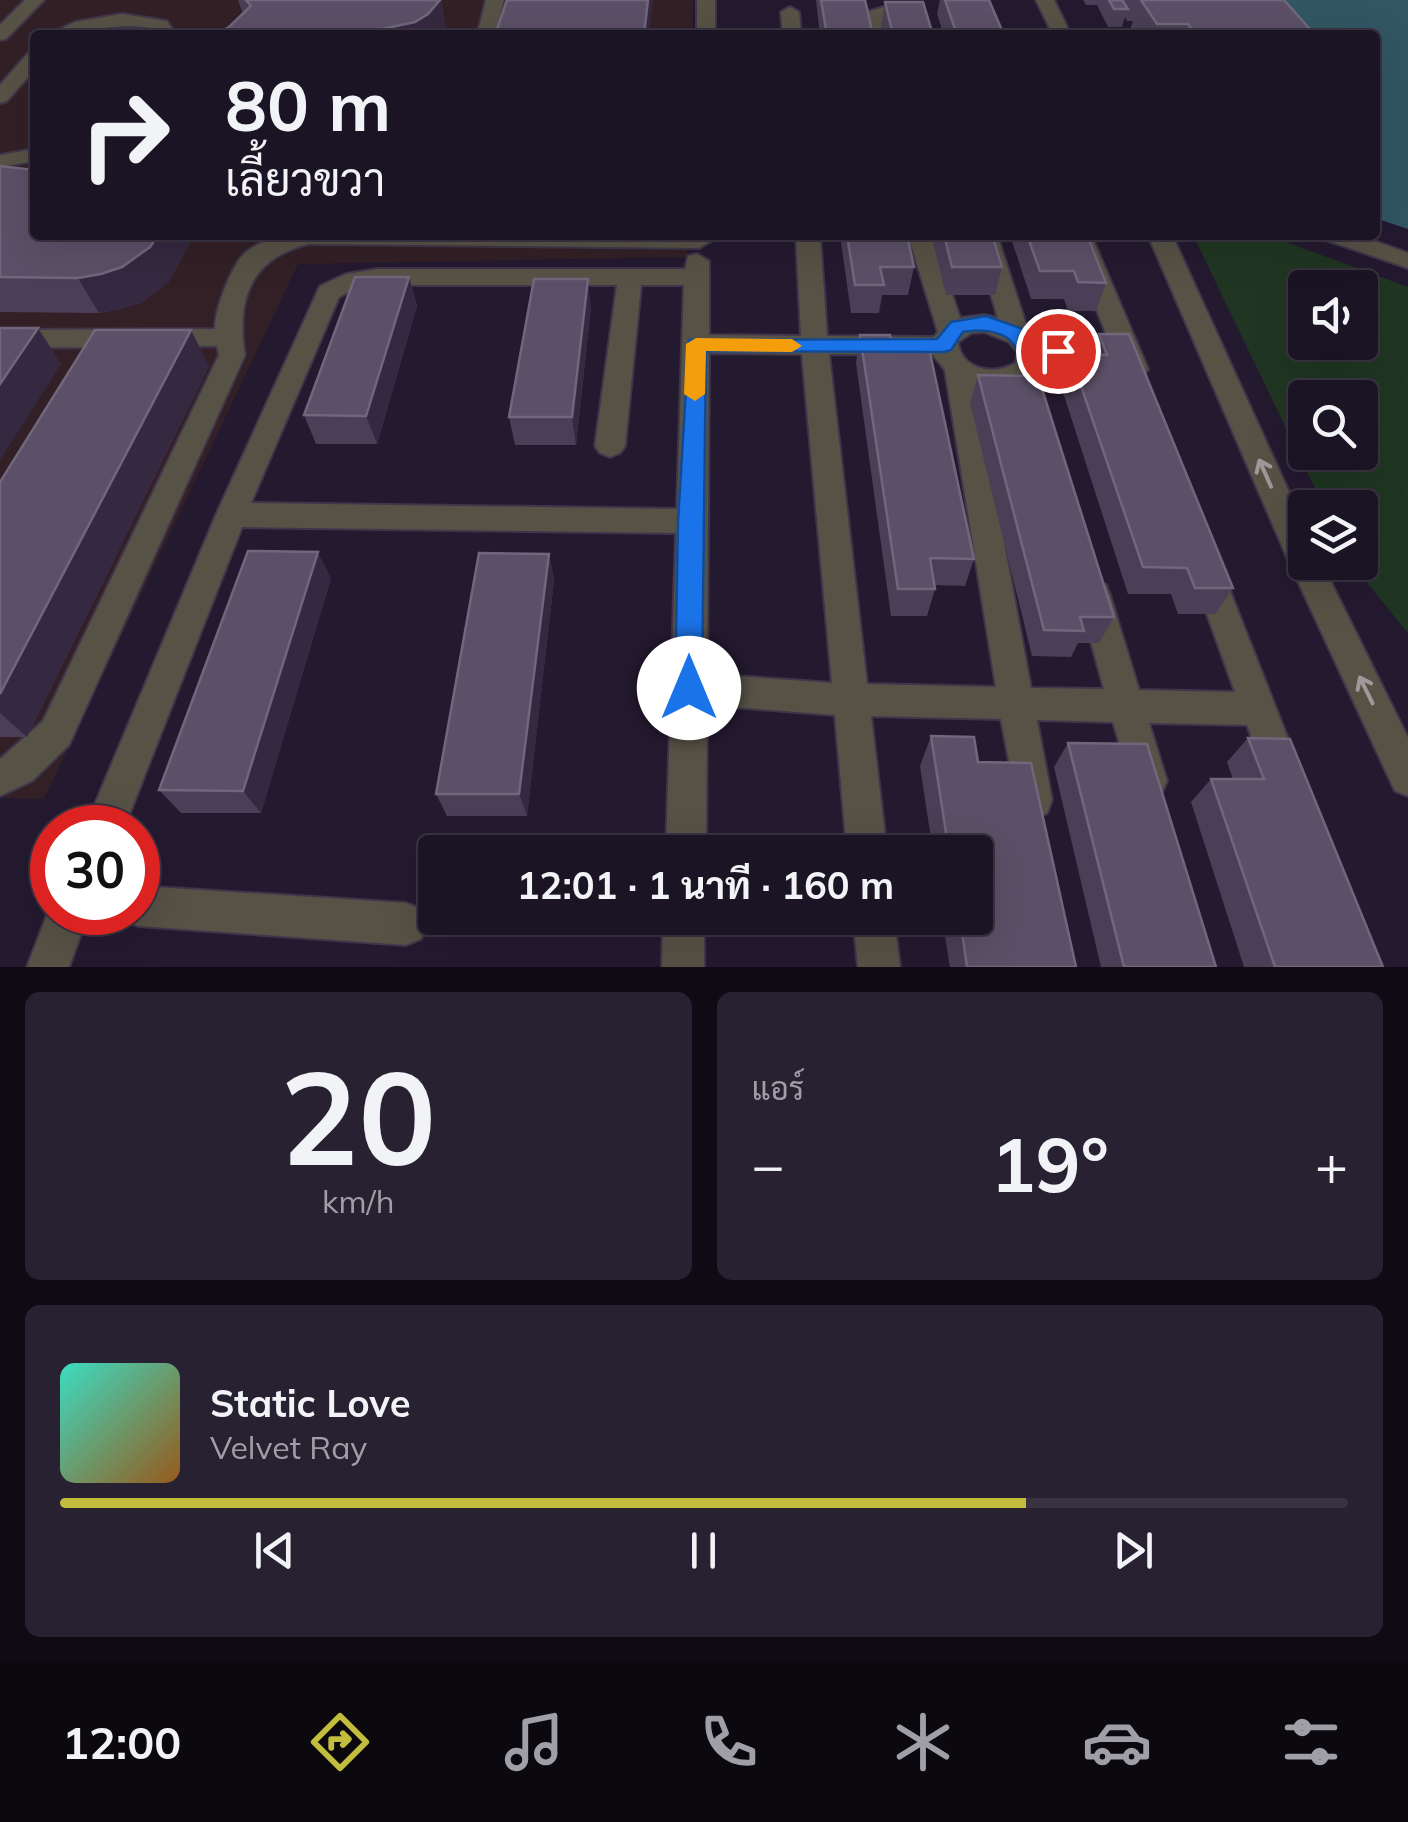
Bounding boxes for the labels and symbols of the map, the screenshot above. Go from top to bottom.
pin [1016,309,1101,394]
one-way arrow [1255,458,1273,489]
position arrow [637,636,741,740]
one-way arrow [1355,676,1374,706]
speed limit sign: 30 [30,805,160,935]

